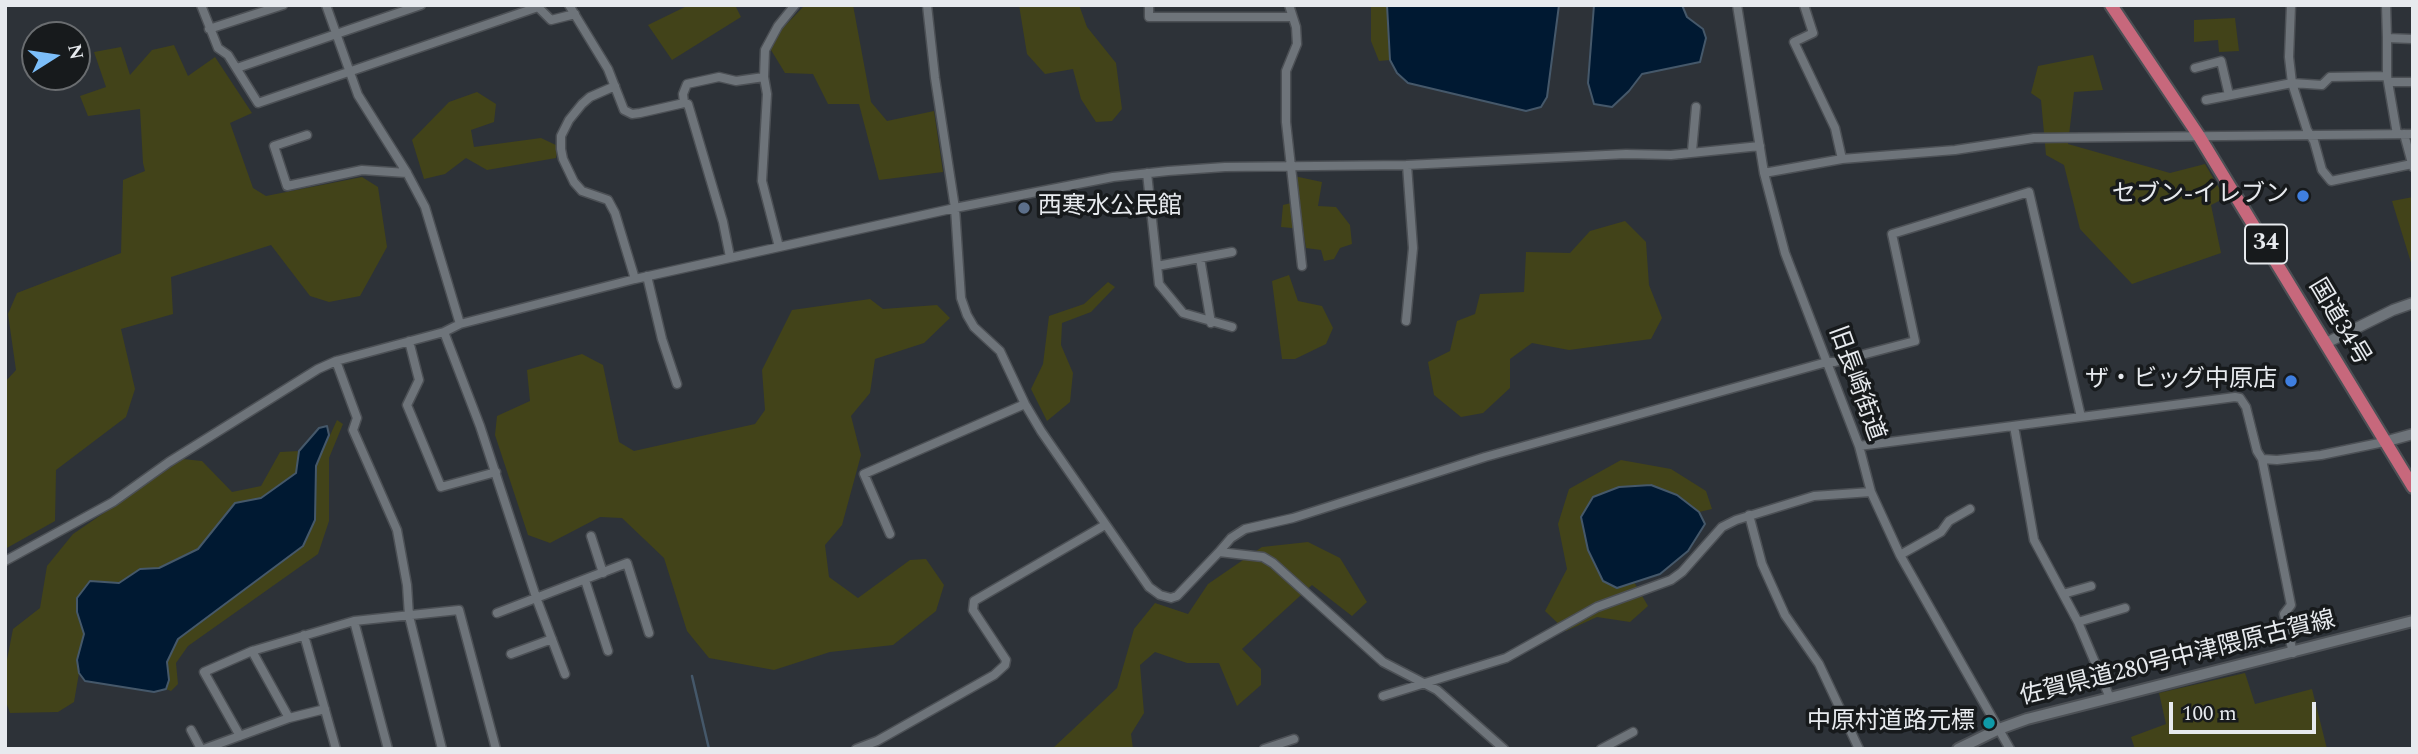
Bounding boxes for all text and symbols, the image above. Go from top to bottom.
north arrow [21,21,91,91]
text: N [59,41,91,63]
place label: セブン-イレブン [2112,182,2289,210]
marker: セブン-イレブン [2295,188,2311,204]
place label: 西寒水公民館 [1038,194,1182,222]
marker: 西寒水公民館 [1016,200,1032,216]
road number: 34 [2245,224,2287,264]
street label: 国道34号 [2301,274,2375,372]
street label: 旧長崎街道 [1821,323,1889,445]
place label: ザ・ビッグ中原店 [2085,367,2277,395]
marker: ザ・ビッグ中原店 [2283,373,2299,389]
street label: 佐賀県道280号中津隈原古賀線 [2017,607,2339,713]
scale bar [2173,688,2320,732]
text: 100 m [2182,698,2237,730]
place label: 中原村道路元標 [1807,709,1975,737]
marker: 中原村道路元標 [1981,715,1997,731]

